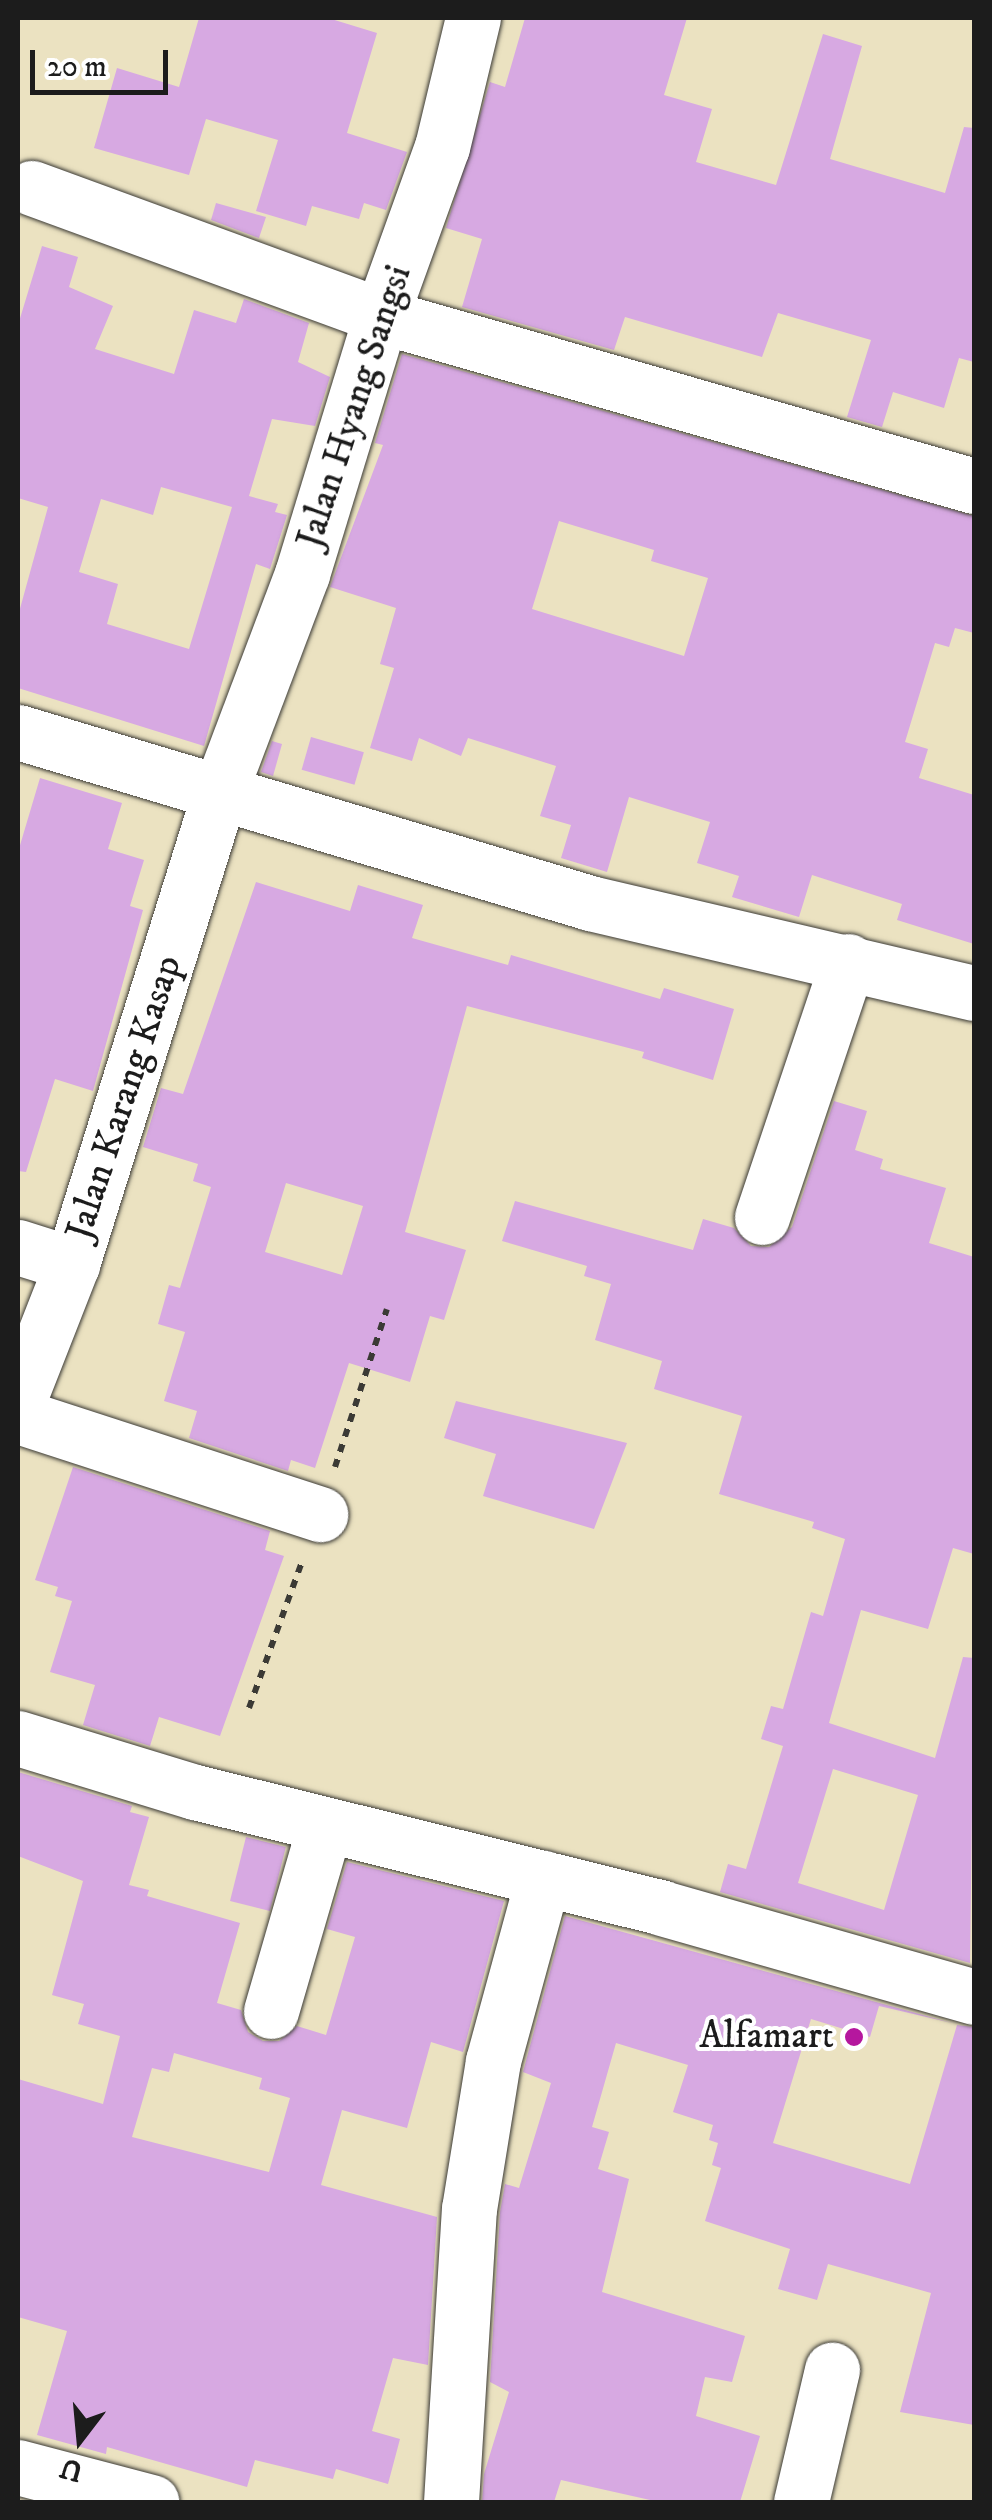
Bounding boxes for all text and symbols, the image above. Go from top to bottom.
scale bar [35,30,172,92]
text: 20 m [47,49,107,86]
street label: Jalan Hyang Sangsi [288,260,422,554]
street label: Jalan Karang Kasap [58,950,192,1246]
place label: Alfamart [699,2014,834,2060]
marker: Alfamart [843,2026,865,2048]
north arrow [30,2390,130,2490]
text: U [56,2450,87,2489]

